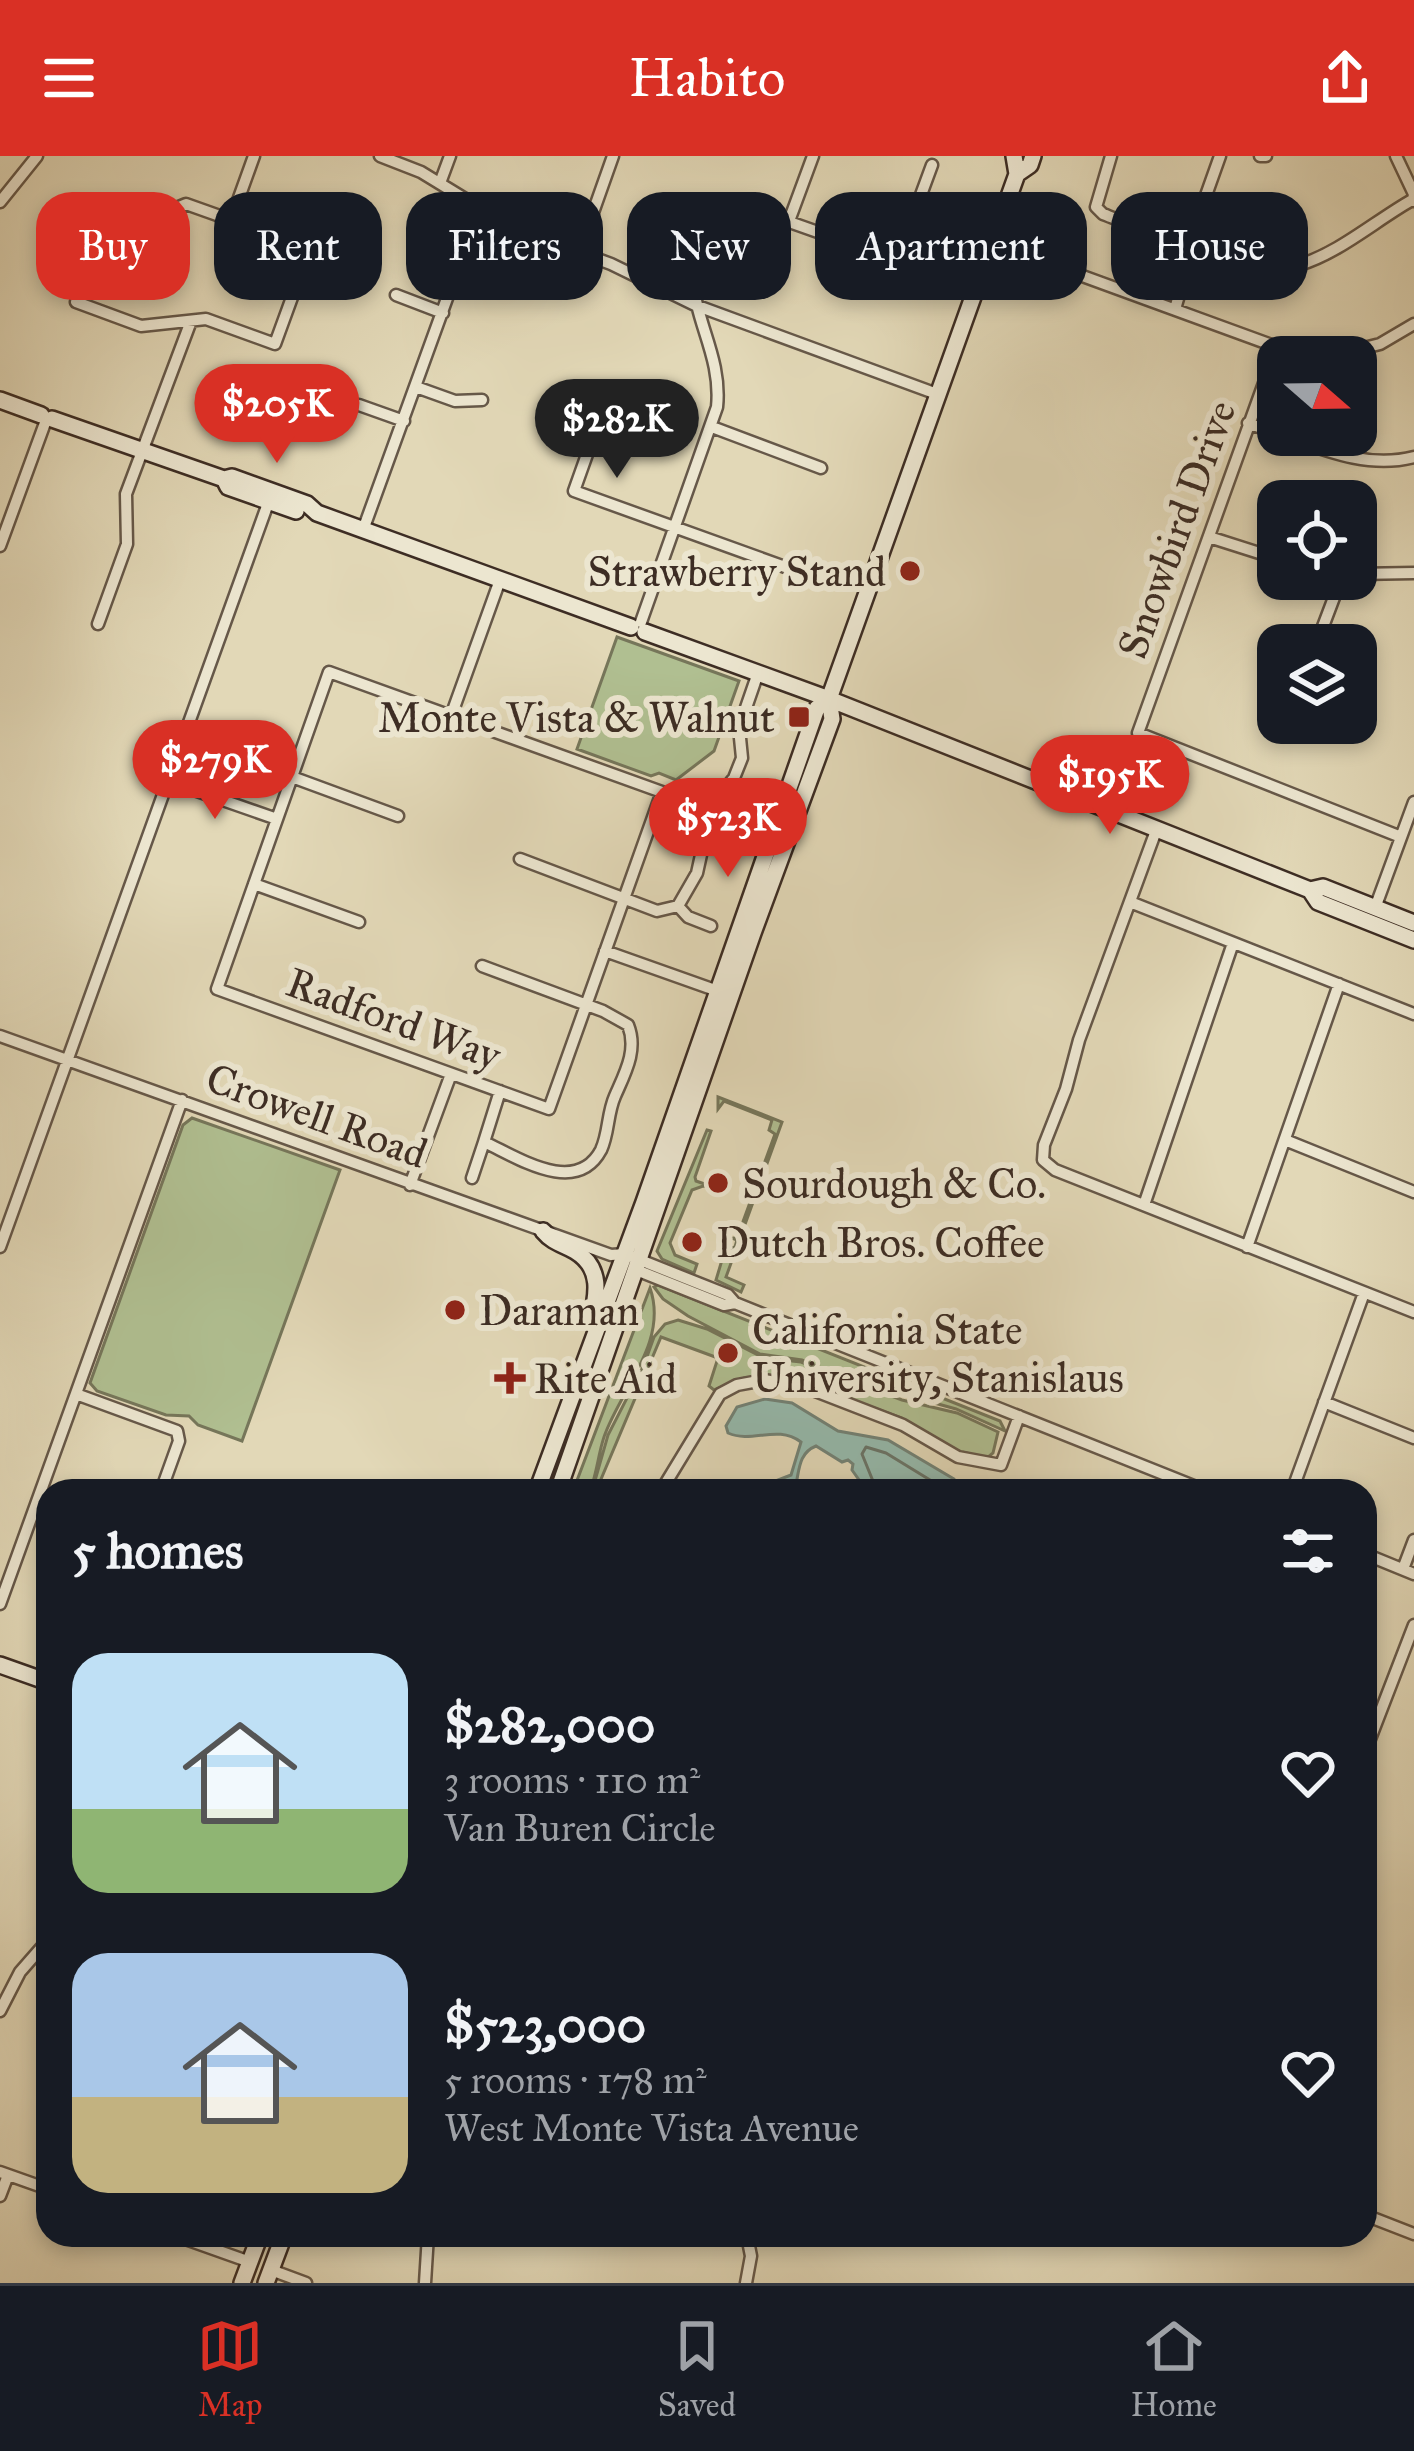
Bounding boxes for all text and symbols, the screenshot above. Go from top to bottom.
icon: menu [36,45,102,111]
text: Habito [629,45,785,111]
icon: share [1312,45,1378,111]
chip: Buy [36,192,190,300]
chip: Rent [214,192,382,300]
chip: Filters [406,192,603,300]
chip: New [627,192,791,300]
chip: Apartment [815,192,1087,300]
chip: House [1111,192,1308,300]
north arrow [1257,336,1377,456]
map controls [1257,336,1377,744]
pin: $205K [193,364,361,466]
text: $205K [221,379,333,427]
pin: $282K [533,379,701,481]
street label: Snowbird Drive [1106,393,1248,665]
text: $282K [562,394,672,442]
button: locate [1257,480,1377,600]
place label: Strawberry Stand [588,546,886,598]
marker: Strawberry Stand [897,558,923,584]
button: layers [1257,624,1377,744]
place label: Monte Vista & Walnut [378,692,775,744]
marker: Monte Vista & Walnut [786,704,812,730]
pin: $279K [131,720,299,822]
text: $279K [159,735,271,783]
pin: $195K [1026,735,1194,837]
text: $195K [1057,750,1163,798]
pin: $523K [644,778,812,880]
text: $523K [676,793,780,841]
street label: Radford Way [280,956,509,1082]
street label: Crowell Road [199,1052,434,1180]
place label: Sourdough & Co. [742,1158,1046,1210]
marker: Sourdough & Co. [705,1170,731,1196]
place label: Dutch Bros. Coffee [716,1217,1044,1269]
marker: Dutch Bros. Coffee [679,1229,705,1255]
place label: Daraman [479,1285,639,1337]
marker: Daraman [442,1297,468,1323]
place label: California State University, Stanislaus [752,1304,1124,1404]
marker: California State University, Stanislaus [715,1340,741,1366]
place label: Rite Aid [534,1353,677,1405]
marker: Rite Aid [497,1365,523,1391]
icon: filters [1275,1518,1341,1584]
text: 5 homes [72,1520,243,1582]
text: $282,000 [444,1694,655,1756]
icon: home [168,1701,312,1845]
icon: heart [1275,1740,1341,1806]
text: 3 rooms · 110 m² [444,1756,700,1804]
text: Van Buren Circle [444,1804,716,1852]
text: $523,000 [444,1994,646,2056]
icon: home [168,2001,312,2145]
icon: heart [1275,2040,1341,2106]
text: 5 rooms · 178 m² [444,2056,707,2104]
text: West Monte Vista Avenue [444,2104,859,2152]
tab: Map [197,2313,263,2425]
tab: Saved [658,2313,736,2425]
tab: Home [1130,2313,1217,2425]

